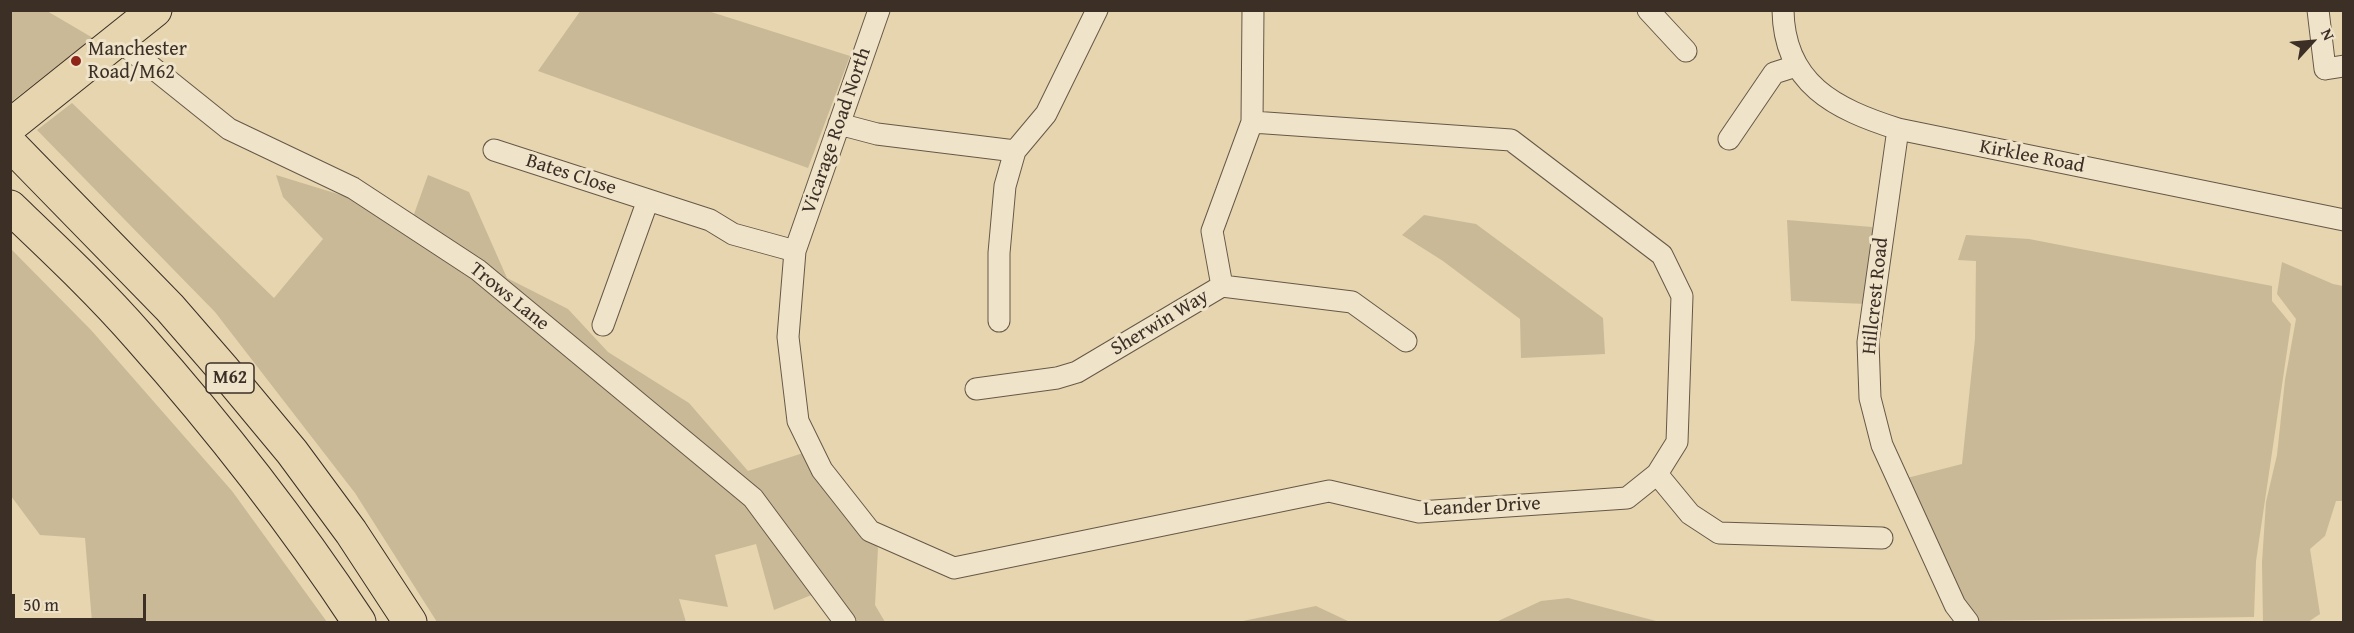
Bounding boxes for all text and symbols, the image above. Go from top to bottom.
north arrow [2282,12,2342,72]
text: N [2315,24,2341,44]
place label: Manchester Road/M62 [88,38,187,85]
street label: Vicarage Road North [797,45,877,217]
marker: Manchester Road/M62 [69,54,83,68]
street label: Kirklee Road [1977,135,2087,179]
street label: Bates Close [523,149,619,201]
street label: Hillcrest Road [1858,236,1894,356]
street label: Trows Lane [464,258,554,336]
street label: Sherwin Way [1107,284,1213,362]
road number: M62 [206,363,254,393]
street label: Leander Drive [1423,492,1541,522]
scale bar [15,582,148,620]
text: 50 m [23,591,59,618]

